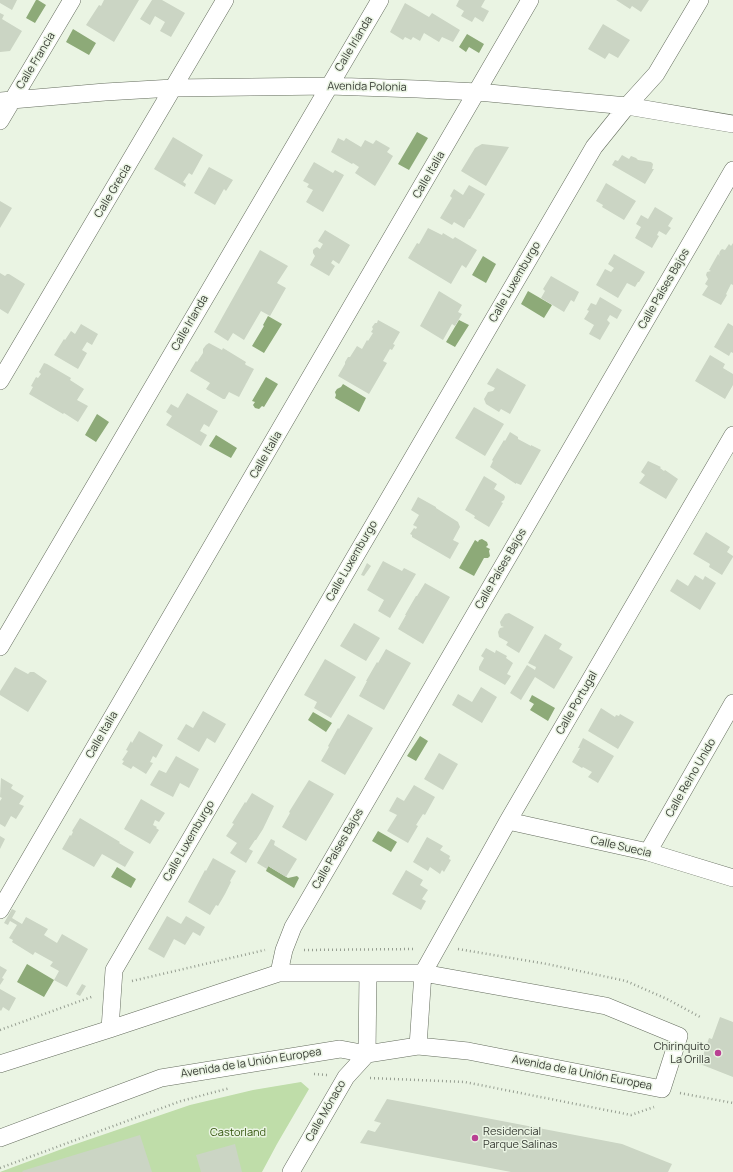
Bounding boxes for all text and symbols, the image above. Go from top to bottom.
street label: Calle Irlanda [332,14,376,74]
street label: Calle Francia [14,30,58,92]
street label: Avenida Polonia [327,80,407,94]
street label: Calle Italia [410,149,448,201]
street label: Calle Grecia [92,162,134,220]
street label: Calle Luxemburgo [487,239,543,325]
street label: Calle Países Bajos [636,246,692,332]
street label: Calle Irlanda [169,293,211,353]
street label: Calle Italia [247,429,285,481]
street label: Calle Luxemburgo [324,518,380,604]
street label: Calle Países Bajos [473,526,529,612]
street label: Calle Portugal [554,669,600,737]
street label: Calle Italia [83,709,121,761]
street label: Calle Reino Unido [663,736,719,820]
street label: Calle Luxemburgo [161,798,217,884]
street label: Calle Países Bajos [310,806,366,892]
street label: Calle Suecia [589,834,653,860]
place label: Chirinquito La Orilla [654,1040,710,1066]
street label: Avenida de la Unión Europea [180,1045,322,1081]
marker: Chirinquito La Orilla [713,1048,723,1058]
street label: Avenida de la Unión Europea [511,1053,653,1093]
street label: Calle Mónaco [303,1078,349,1144]
place label: Residencial Parque Salinas [483,1125,558,1151]
park label: Castorland [210,1126,266,1140]
marker: Residencial Parque Salinas [470,1133,480,1143]

